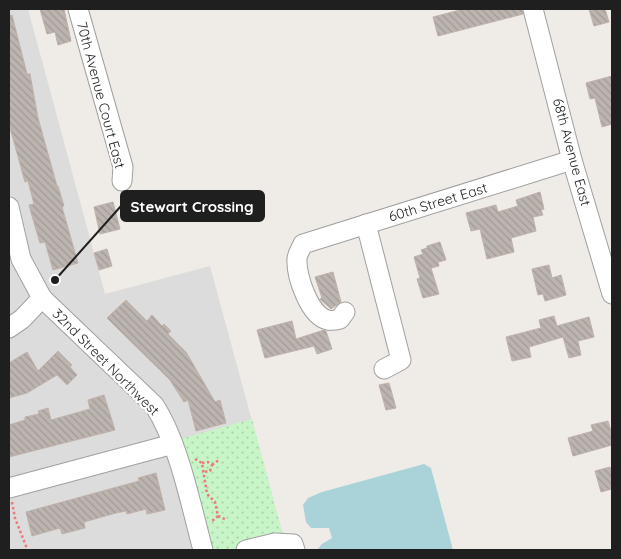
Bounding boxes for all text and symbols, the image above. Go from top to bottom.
street label: 70th Avenue Court East [73,20,129,170]
street label: 68th Avenue East [549,96,595,208]
street label: 60th Street East [386,178,490,226]
callout: Stewart Crossing [121,191,264,221]
text: Stewart Crossing [130,197,254,216]
street label: 32nd Street Northwest [49,305,163,419]

